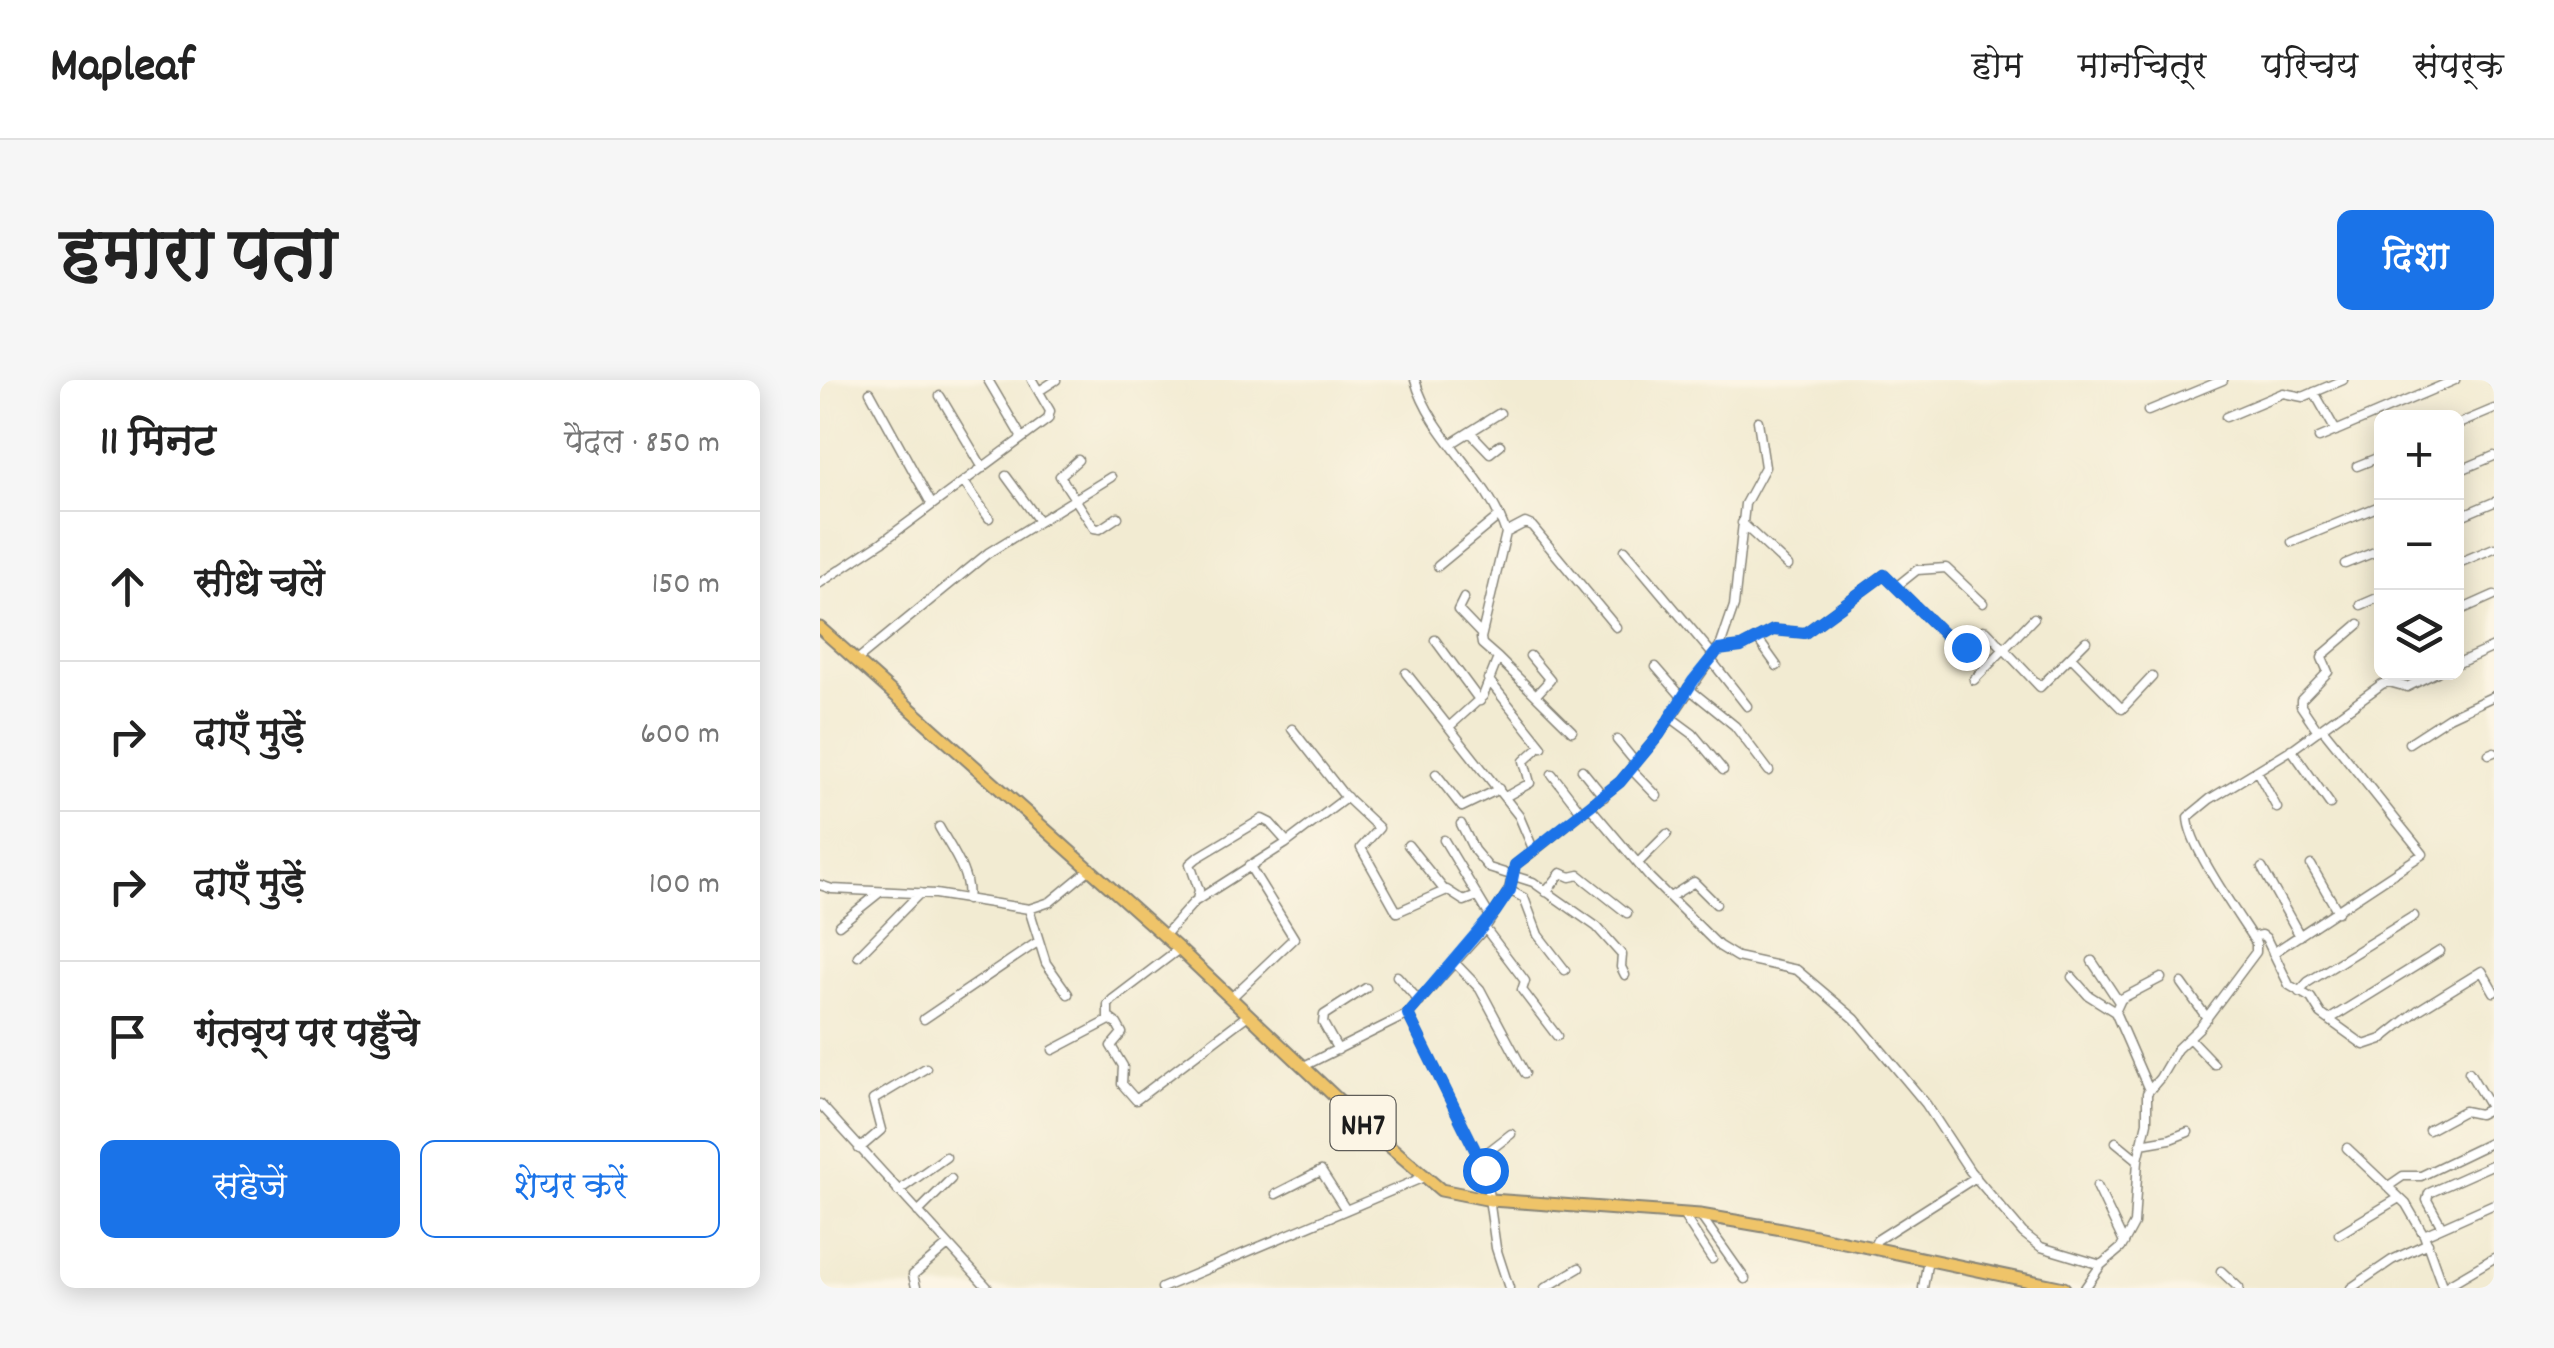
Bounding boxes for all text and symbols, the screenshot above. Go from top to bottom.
text: Mapleaf [50,35,195,104]
text: होम [1971,44,2023,94]
text: मानचित्र [2078,44,2207,94]
text: परिचय [2262,44,2358,94]
text: संपर्क [2413,44,2504,94]
text: हमारा पता [60,210,338,310]
button: दिशा [2337,210,2494,310]
map controls [2374,410,2464,680]
button: + [2374,410,2464,500]
text: 11 मिनट [100,415,216,475]
text: पैदल · 850 m [564,422,720,468]
button: − [2374,500,2464,590]
icon: ahead [100,559,155,614]
text: सीधे चलें [195,559,325,614]
text: 150 m [651,563,720,609]
button: layers [2374,590,2464,680]
route end [1944,625,1990,671]
icon: right [100,709,155,764]
text: दाएँ मुड़ें [195,709,305,764]
text: 600 m [640,713,720,759]
icon: right [100,859,155,914]
text: दाएँ मुड़ें [195,859,305,914]
text: 100 m [649,863,720,909]
icon: arrive [100,1009,155,1064]
text: गंतव्य पर पहुँचे [195,1009,420,1064]
road number: NH7 [1330,1096,1396,1150]
button: सहेजें [100,1140,400,1238]
button: शेयर करें [420,1140,720,1238]
route start [1463,1148,1509,1194]

